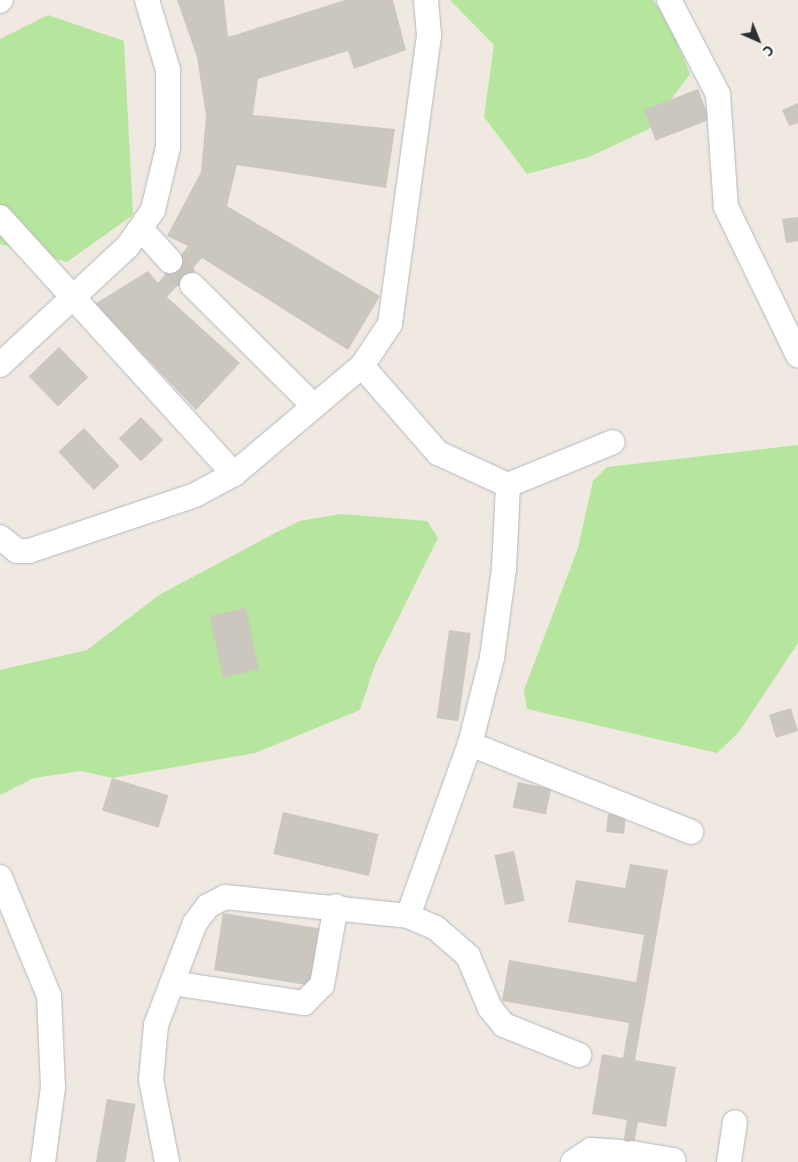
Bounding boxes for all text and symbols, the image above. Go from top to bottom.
north arrow [733,15,783,65]
text: С [759,41,779,61]

